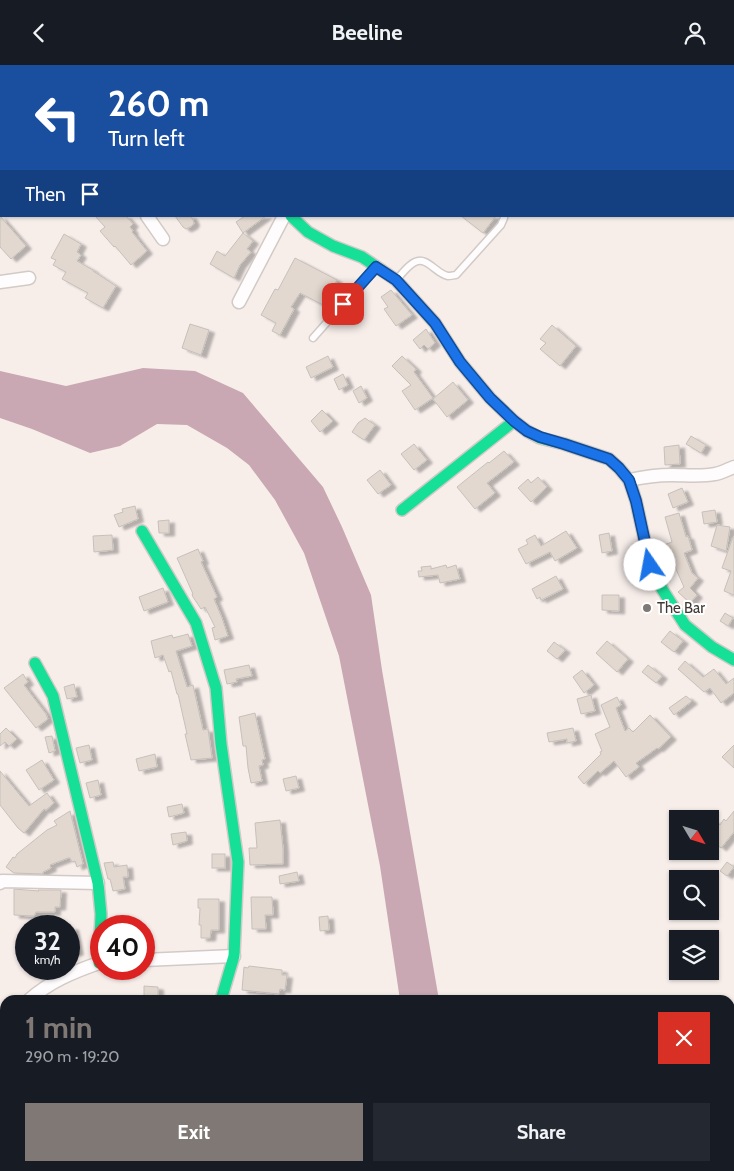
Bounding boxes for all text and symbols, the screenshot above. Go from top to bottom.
icon: back [25,19,53,47]
text: Beeline [332,19,402,46]
icon: person [681,19,709,47]
text: 260 m [108,82,209,125]
icon: left [25,85,90,150]
text: Turn left [108,125,185,152]
icon: arrive [76,180,104,208]
text: Then [25,183,66,206]
pin [322,283,364,325]
icon: arrive [329,290,357,318]
position arrow [623,538,675,590]
place label: The Bar [657,599,705,617]
marker: The Bar [641,602,653,614]
north arrow [669,810,719,860]
map controls [669,810,719,980]
button: search [669,870,719,920]
speed limit sign: 40 [90,915,155,980]
text: 32 [34,926,61,956]
button: layers [669,930,719,980]
text: km/h [34,952,61,967]
text: 1 min [25,1009,93,1046]
button: close [658,1012,710,1064]
text: 290 m · 19:20 [25,1047,119,1066]
button: Exit [25,1103,363,1161]
button: Share [373,1103,710,1161]

